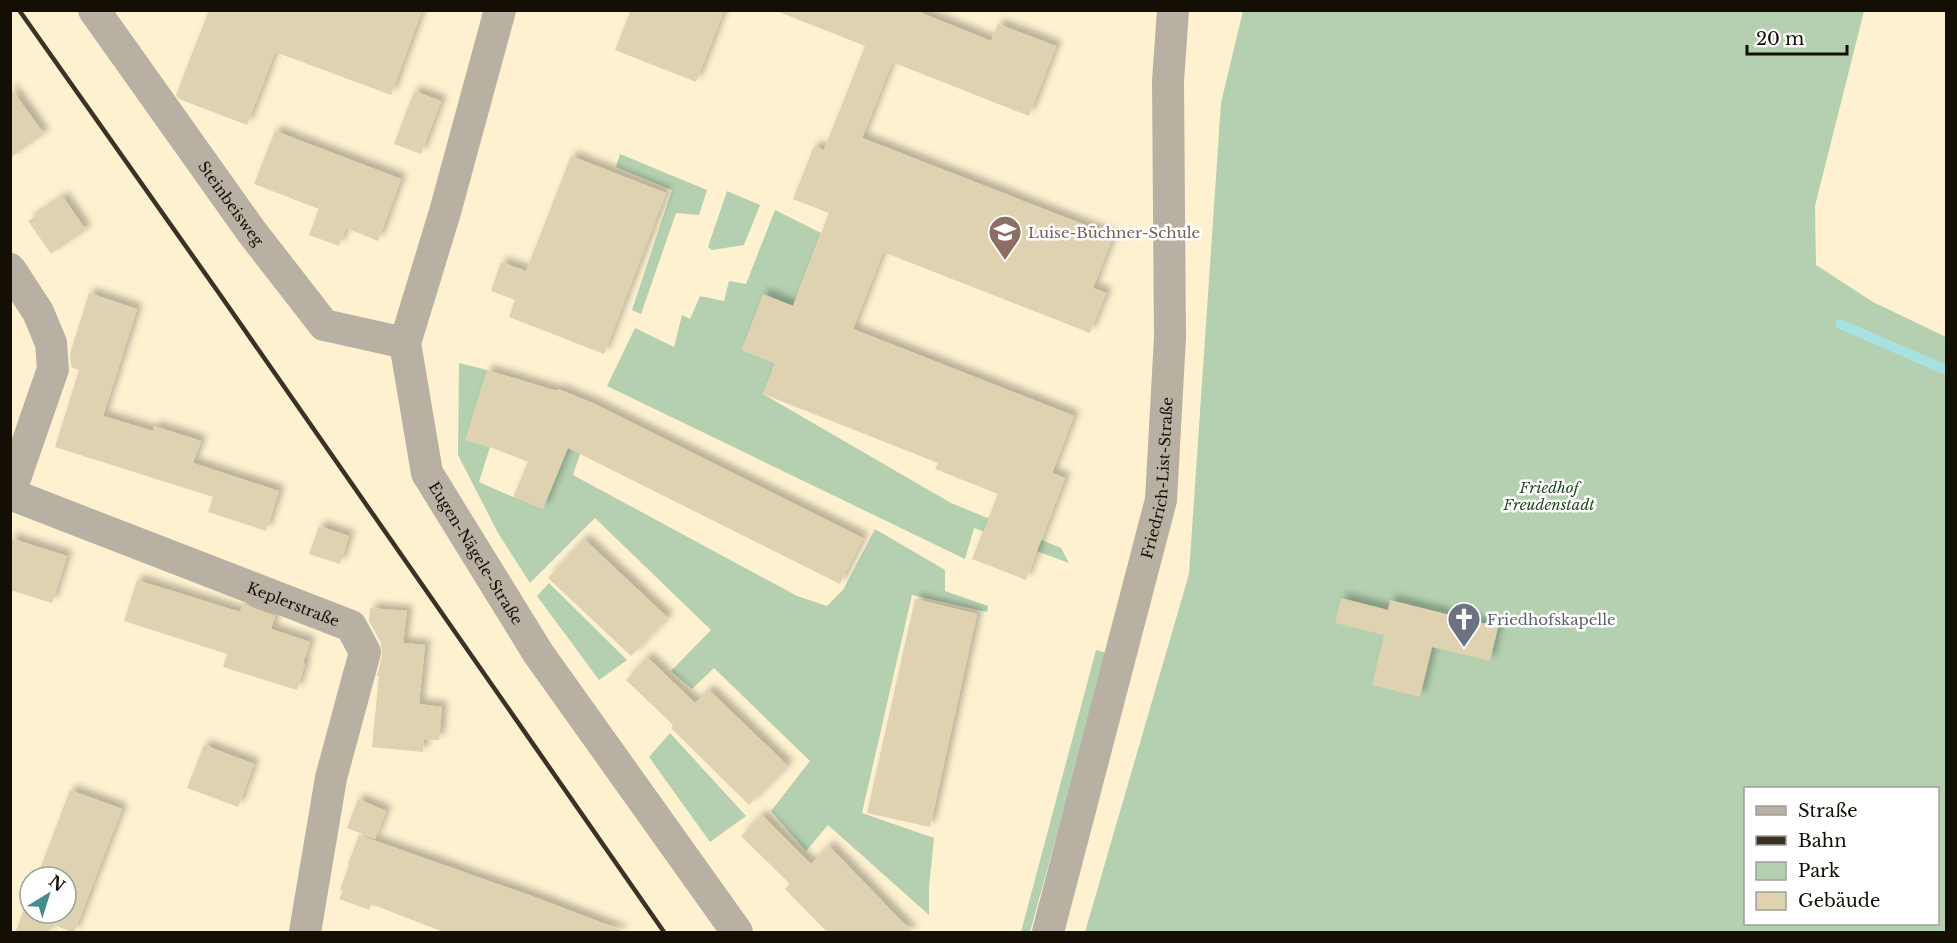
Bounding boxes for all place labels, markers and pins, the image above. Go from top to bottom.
school or university icon: Luise-Büchner-Schule [987,214,1023,261]
place label: Luise-Büchner-Schule [1028,223,1200,242]
church icon: Friedhofskapelle [1446,601,1482,648]
place label: Friedhofskapelle [1487,610,1616,629]

